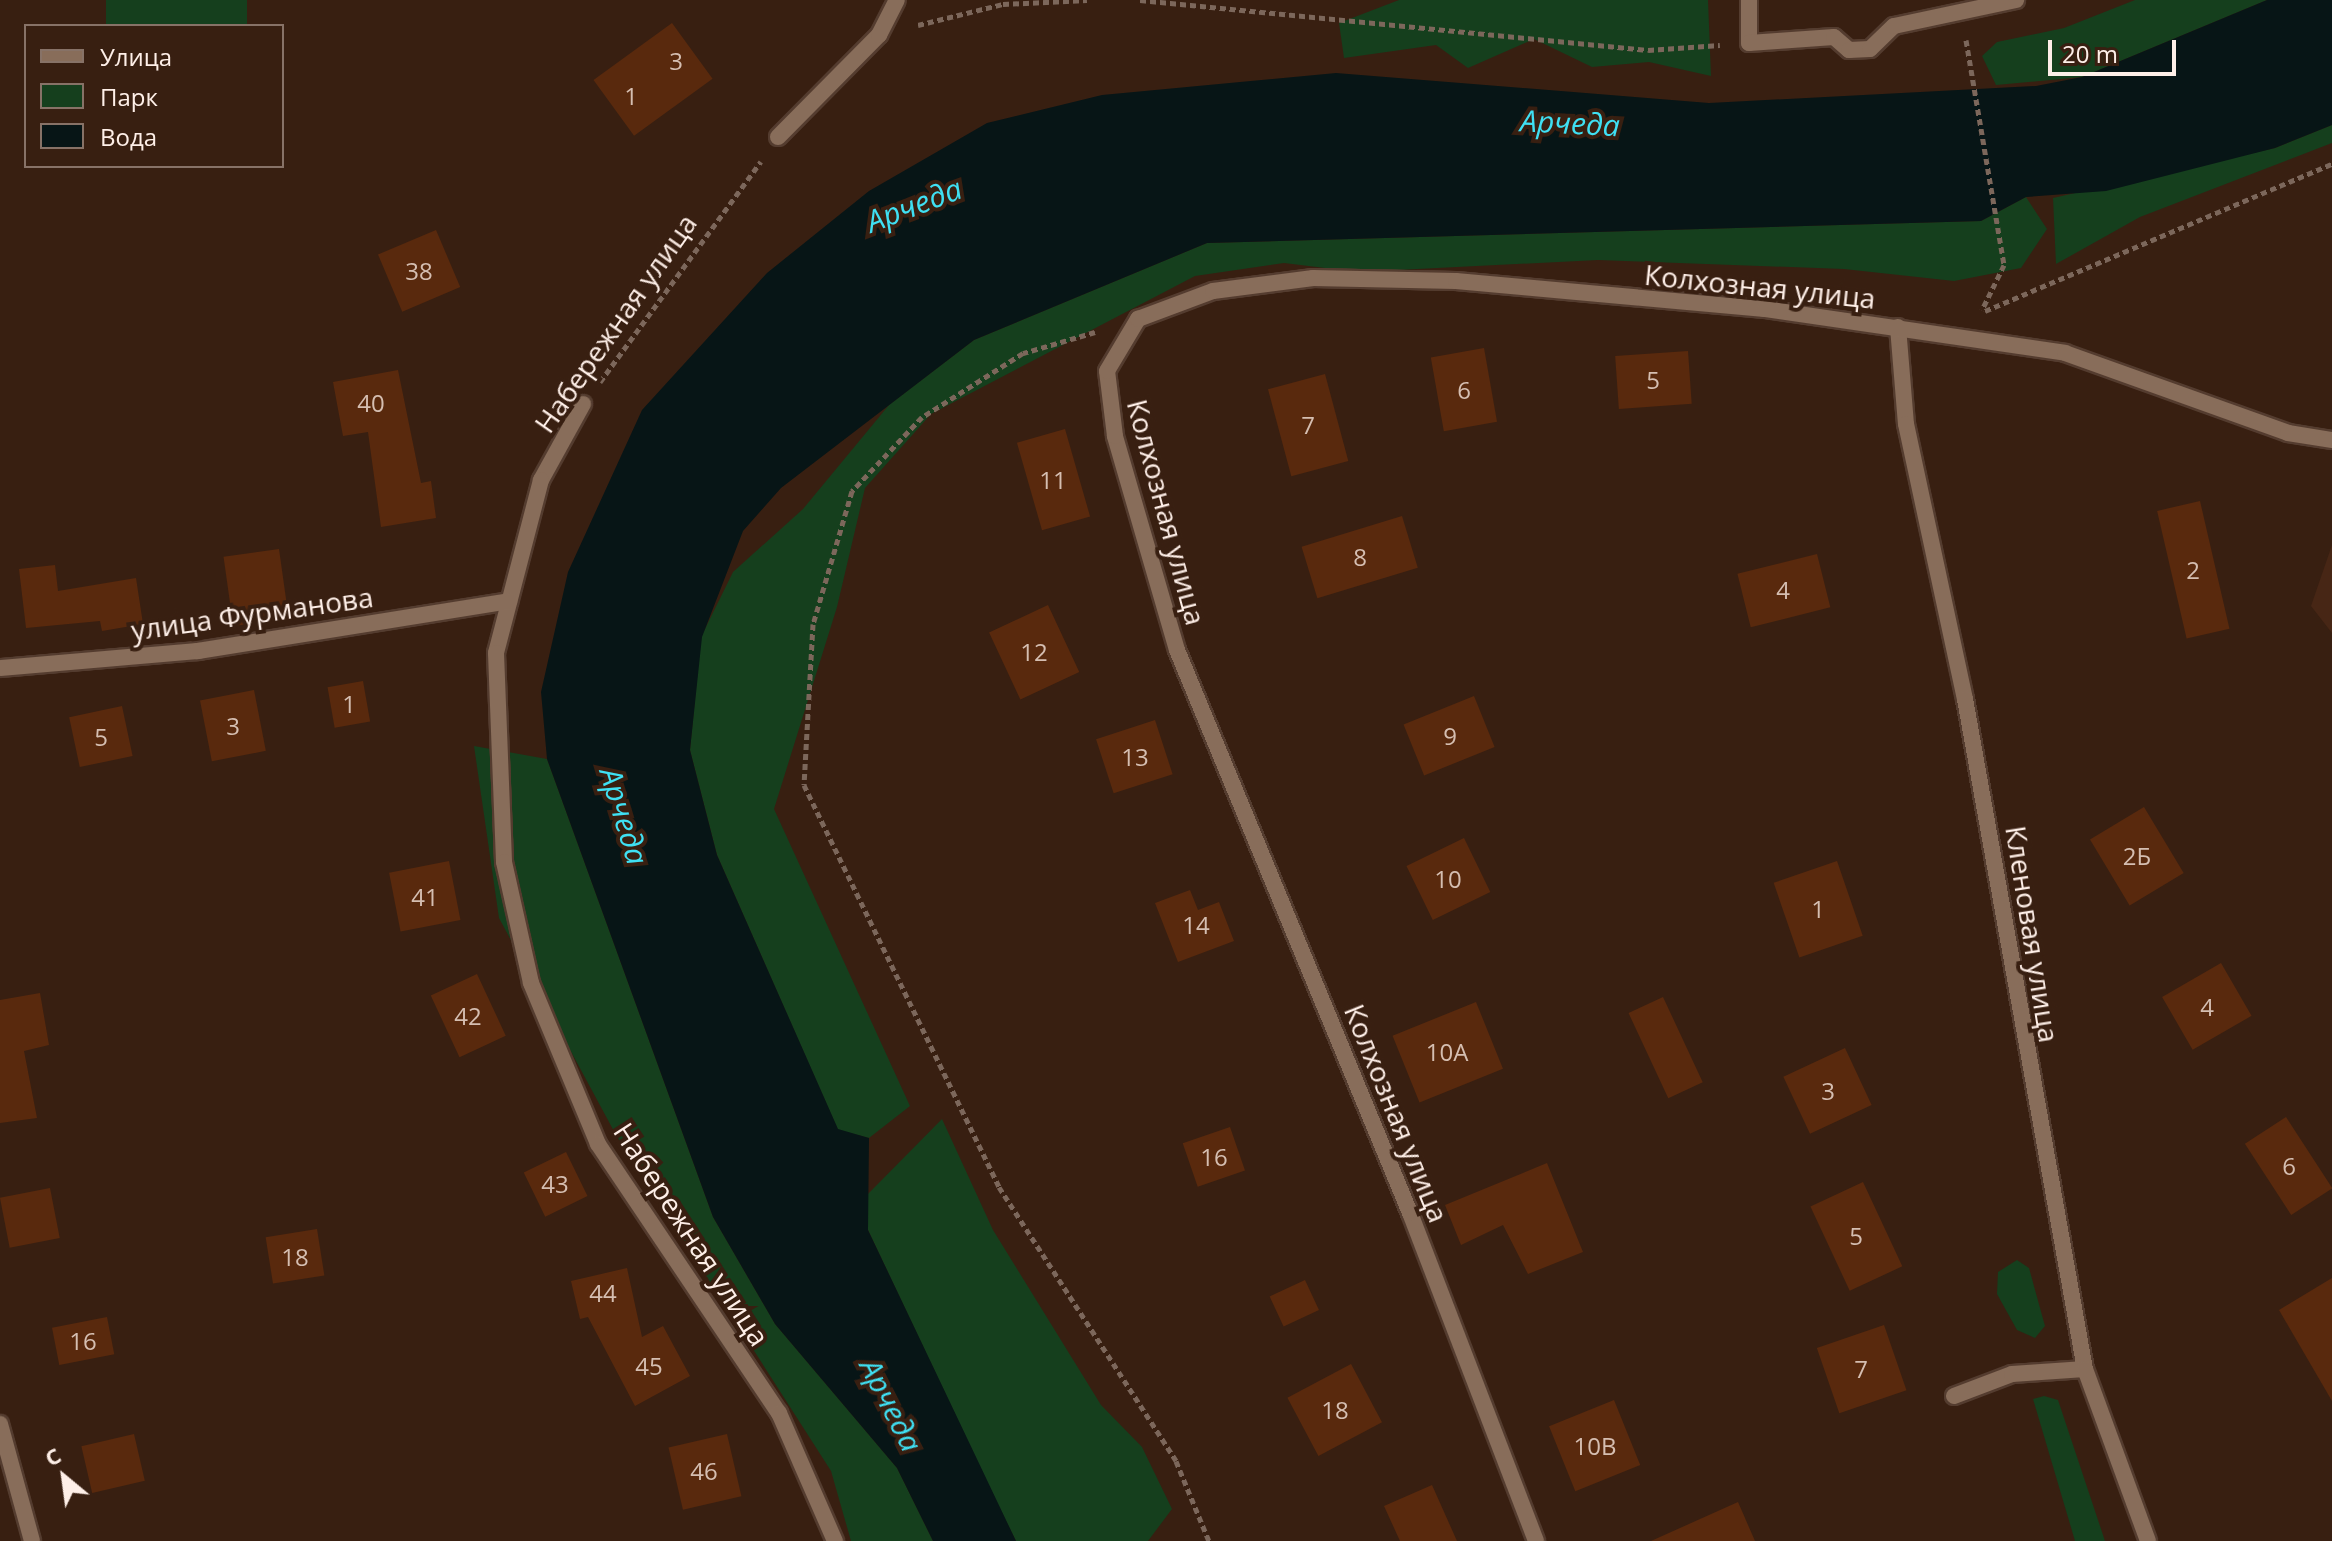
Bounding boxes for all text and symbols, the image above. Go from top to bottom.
legend [24,24,284,168]
scale bar [2052,24,2180,74]
text: 20 m [2062,37,2118,70]
text: Улица [100,40,172,73]
house number: 3 [669,47,683,75]
text: Парк [100,80,158,113]
house number: 1 [624,82,638,110]
water label: Арчеда [1519,102,1621,144]
text: Вода [100,120,157,153]
water label: Арчеда [861,170,967,240]
street label: Набережная улица [527,207,703,439]
house number: 38 [405,257,433,285]
street label: Колхозная улица [1643,257,1877,315]
house number: 5 [1646,366,1660,394]
house number: 6 [1457,376,1471,404]
house number: 40 [357,389,385,417]
street label: Колхозная улица [1121,396,1213,628]
house number: 7 [1301,411,1315,439]
house number: 11 [1039,466,1067,494]
house number: 8 [1353,543,1367,571]
house number: 2 [2186,556,2200,584]
house number: 4 [1776,576,1790,604]
street label: улица Фурманова [129,579,375,647]
house number: 12 [1020,638,1048,666]
house number: 1 [342,690,356,718]
house number: 3 [226,712,240,740]
house number: 9 [1443,722,1457,750]
house number: 5 [94,723,108,751]
house number: 13 [1121,743,1149,771]
water label: Арчеда [592,763,656,869]
street label: Кленовая улица [1999,823,2067,1045]
house number: 2Б [2123,842,2151,870]
house number: 10 [1434,865,1462,893]
house number: 41 [411,883,439,911]
house number: 1 [1811,895,1825,923]
house number: 14 [1182,911,1210,939]
house number: 4 [2200,993,2214,1021]
street label: Колхозная улица [1338,999,1456,1227]
house number: 42 [454,1002,482,1030]
house number: 10А [1426,1038,1468,1066]
house number: 3 [1821,1077,1835,1105]
street label: Набережная улица [607,1116,777,1352]
house number: 16 [1200,1143,1228,1171]
house number: 6 [2282,1152,2296,1180]
house number: 43 [541,1170,569,1198]
house number: 5 [1849,1222,1863,1250]
house number: 18 [281,1243,309,1271]
house number: 44 [589,1279,617,1307]
house number: 16 [69,1327,97,1355]
house number: 45 [635,1352,663,1380]
water label: Арчеда [852,1352,930,1458]
house number: 7 [1854,1355,1868,1383]
house number: 18 [1321,1396,1349,1424]
house number: 10В [1574,1432,1616,1460]
north arrow [24,1437,104,1517]
text: С [39,1439,66,1473]
house number: 46 [690,1457,718,1485]

